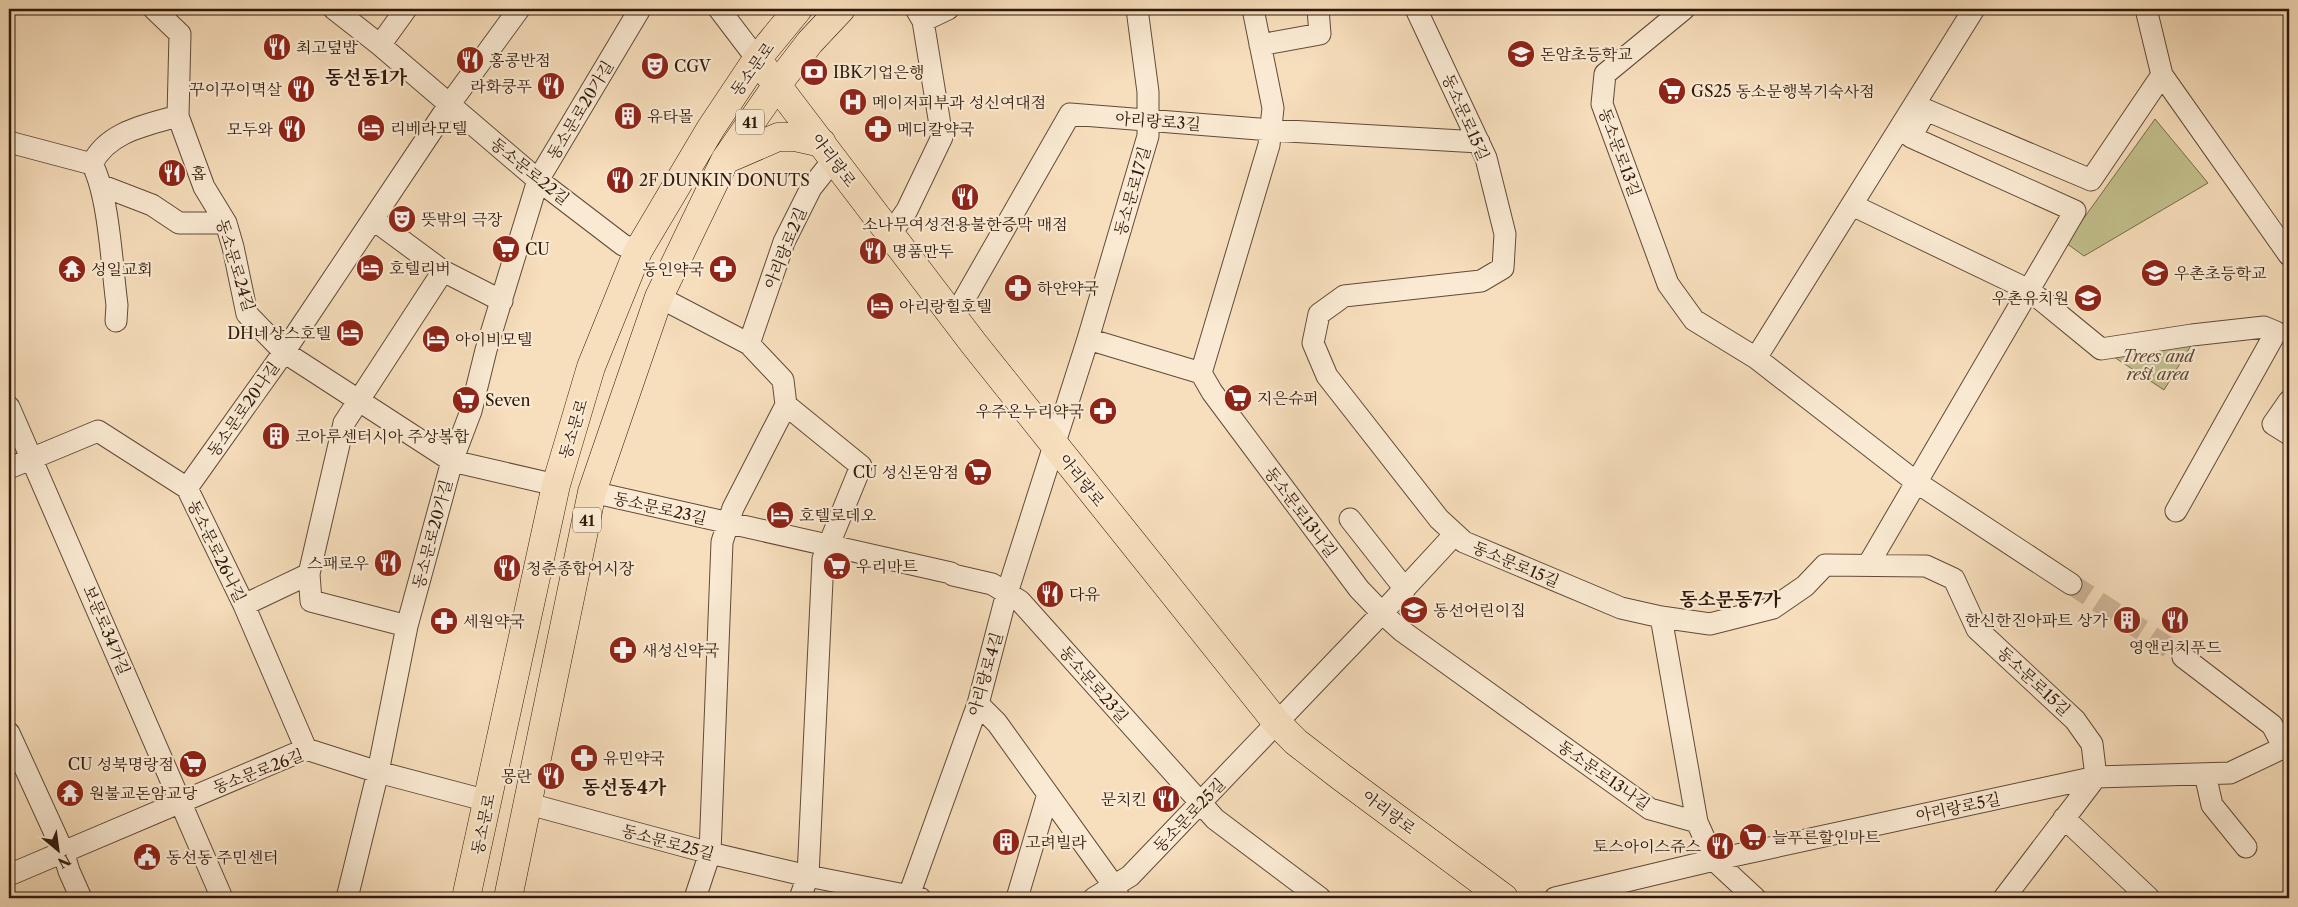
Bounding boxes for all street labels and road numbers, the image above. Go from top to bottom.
street label: 동소문로 [726,38,779,100]
street label: 동소문로20가길 [543,57,617,163]
street label: 동소문로15길 [1438,71,1494,163]
street label: 동소문로13길 [1595,105,1645,199]
street label: 아리랑로3길 [1114,108,1202,134]
road number: 41 [736,110,764,134]
street label: 아리랑로 [807,129,861,191]
street label: 동소문로22길 [487,133,573,209]
street label: 동소문로17길 [1110,144,1154,238]
street label: 아리랑로2길 [760,204,810,292]
street label: 동소문로24길 [212,216,260,314]
street label: 동소문로20나길 [203,357,283,461]
street label: 동소문로 [554,396,592,461]
street label: 아리랑로 [1055,450,1110,511]
street label: 동소문로13나길 [1260,463,1342,561]
street label: 동소문로20가길 [408,477,456,591]
street label: 동소문로23길 [611,488,709,528]
street label: 동소문로26나길 [184,497,250,605]
road number: 41 [573,508,601,532]
street label: 동소문로15길 [1469,537,1563,591]
street label: 보문로34가길 [79,582,135,678]
street label: 아리랑로4길 [963,630,1007,718]
street label: 동소문로23길 [1055,641,1133,727]
street label: 동소문로15길 [1993,642,2075,720]
street label: 동소문로13나길 [1554,736,1654,814]
street label: 동소문로26길 [210,744,306,798]
street label: 동소문로25길 [1149,774,1229,856]
street label: 아리랑로 [1358,785,1420,839]
street label: 아리랑로5길 [1914,788,2002,826]
street label: 동소문로 [467,791,499,856]
street label: 동소문로25길 [619,820,717,864]

